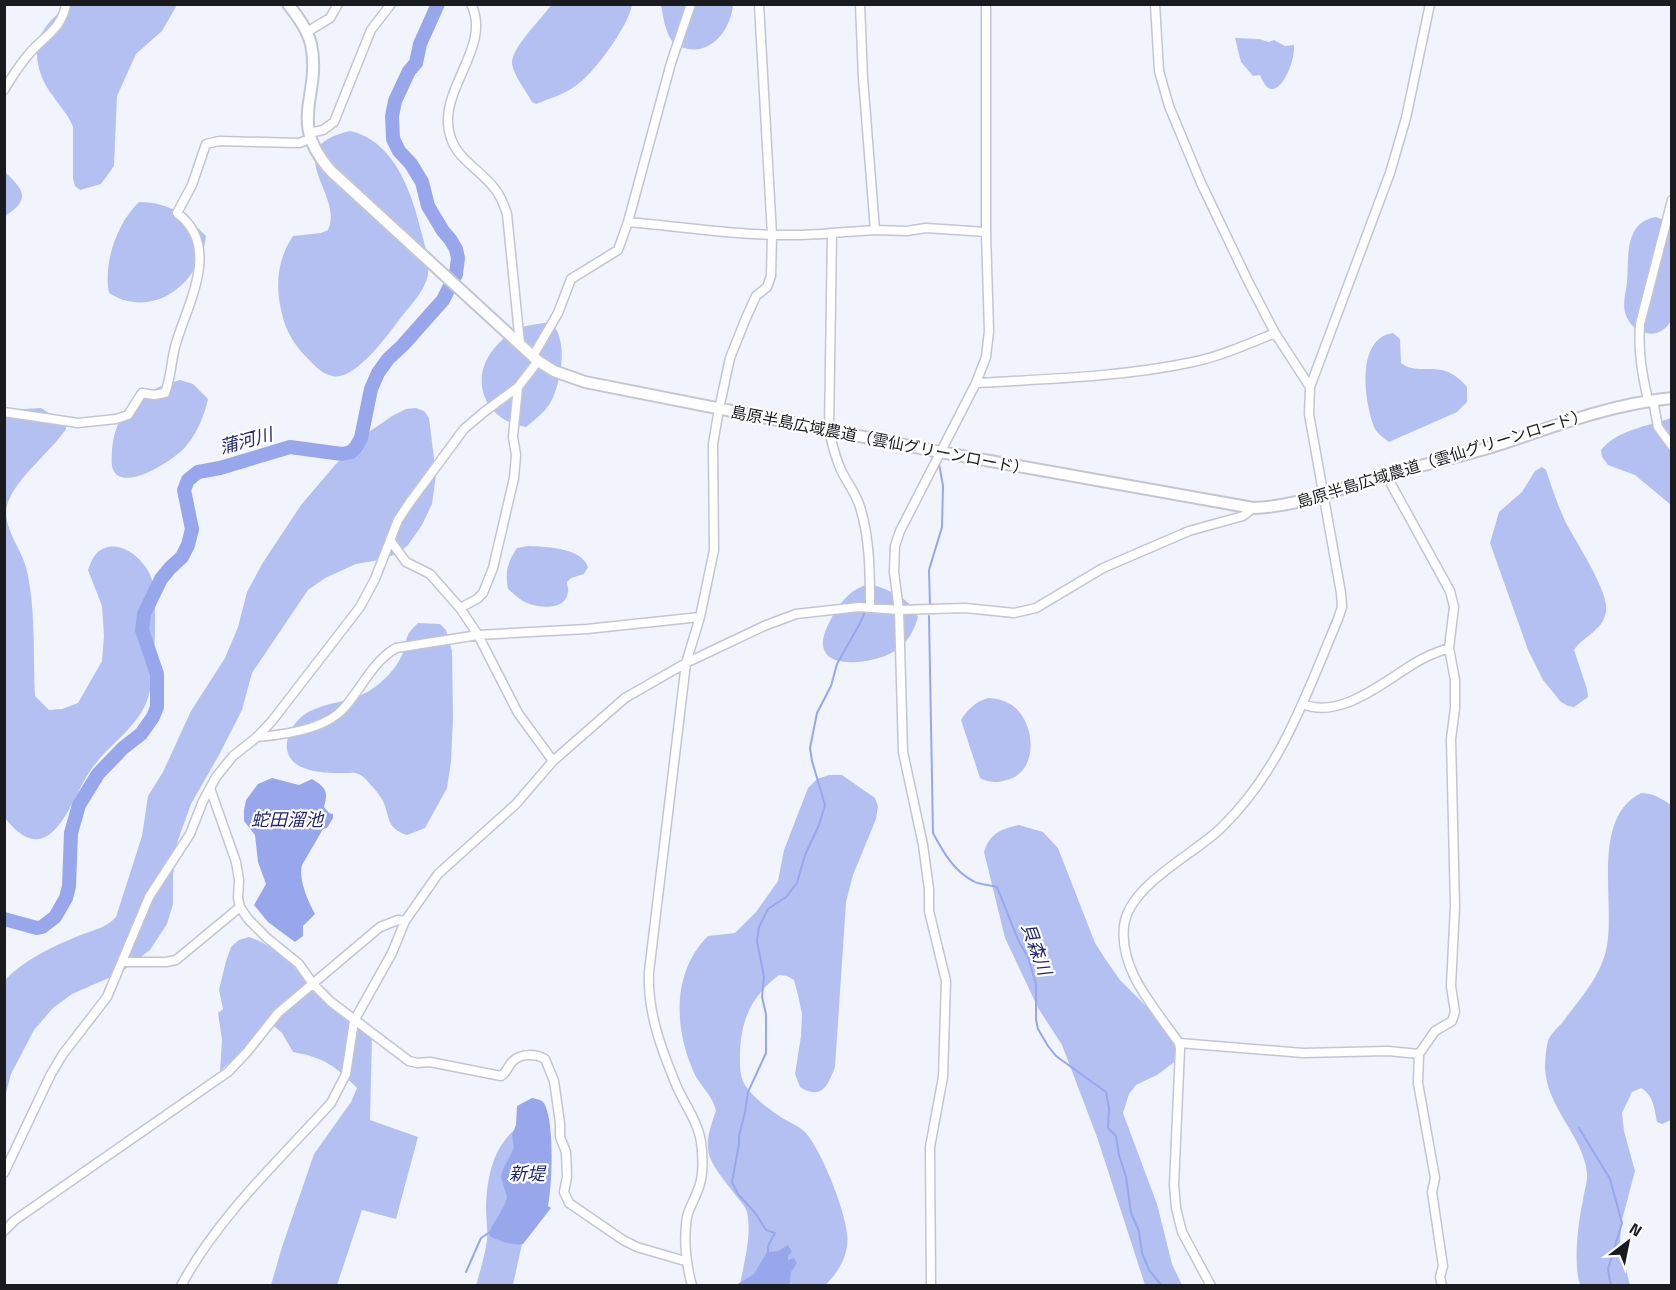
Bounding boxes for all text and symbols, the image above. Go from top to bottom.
street label: 島原半島広域農道（雲仙グリーンロード） [729,399,1031,481]
street label: 島原半島広域農道（雲仙グリーンロード） [1294,402,1590,514]
water label: 蒲河川 [216,420,277,461]
water label: 蛇田溜池 [251,806,325,833]
water label: 貝森川 [1015,919,1059,981]
water label: 新堤 [509,1160,547,1187]
north arrow [1598,1212,1658,1272]
text: N [1625,1216,1647,1242]

